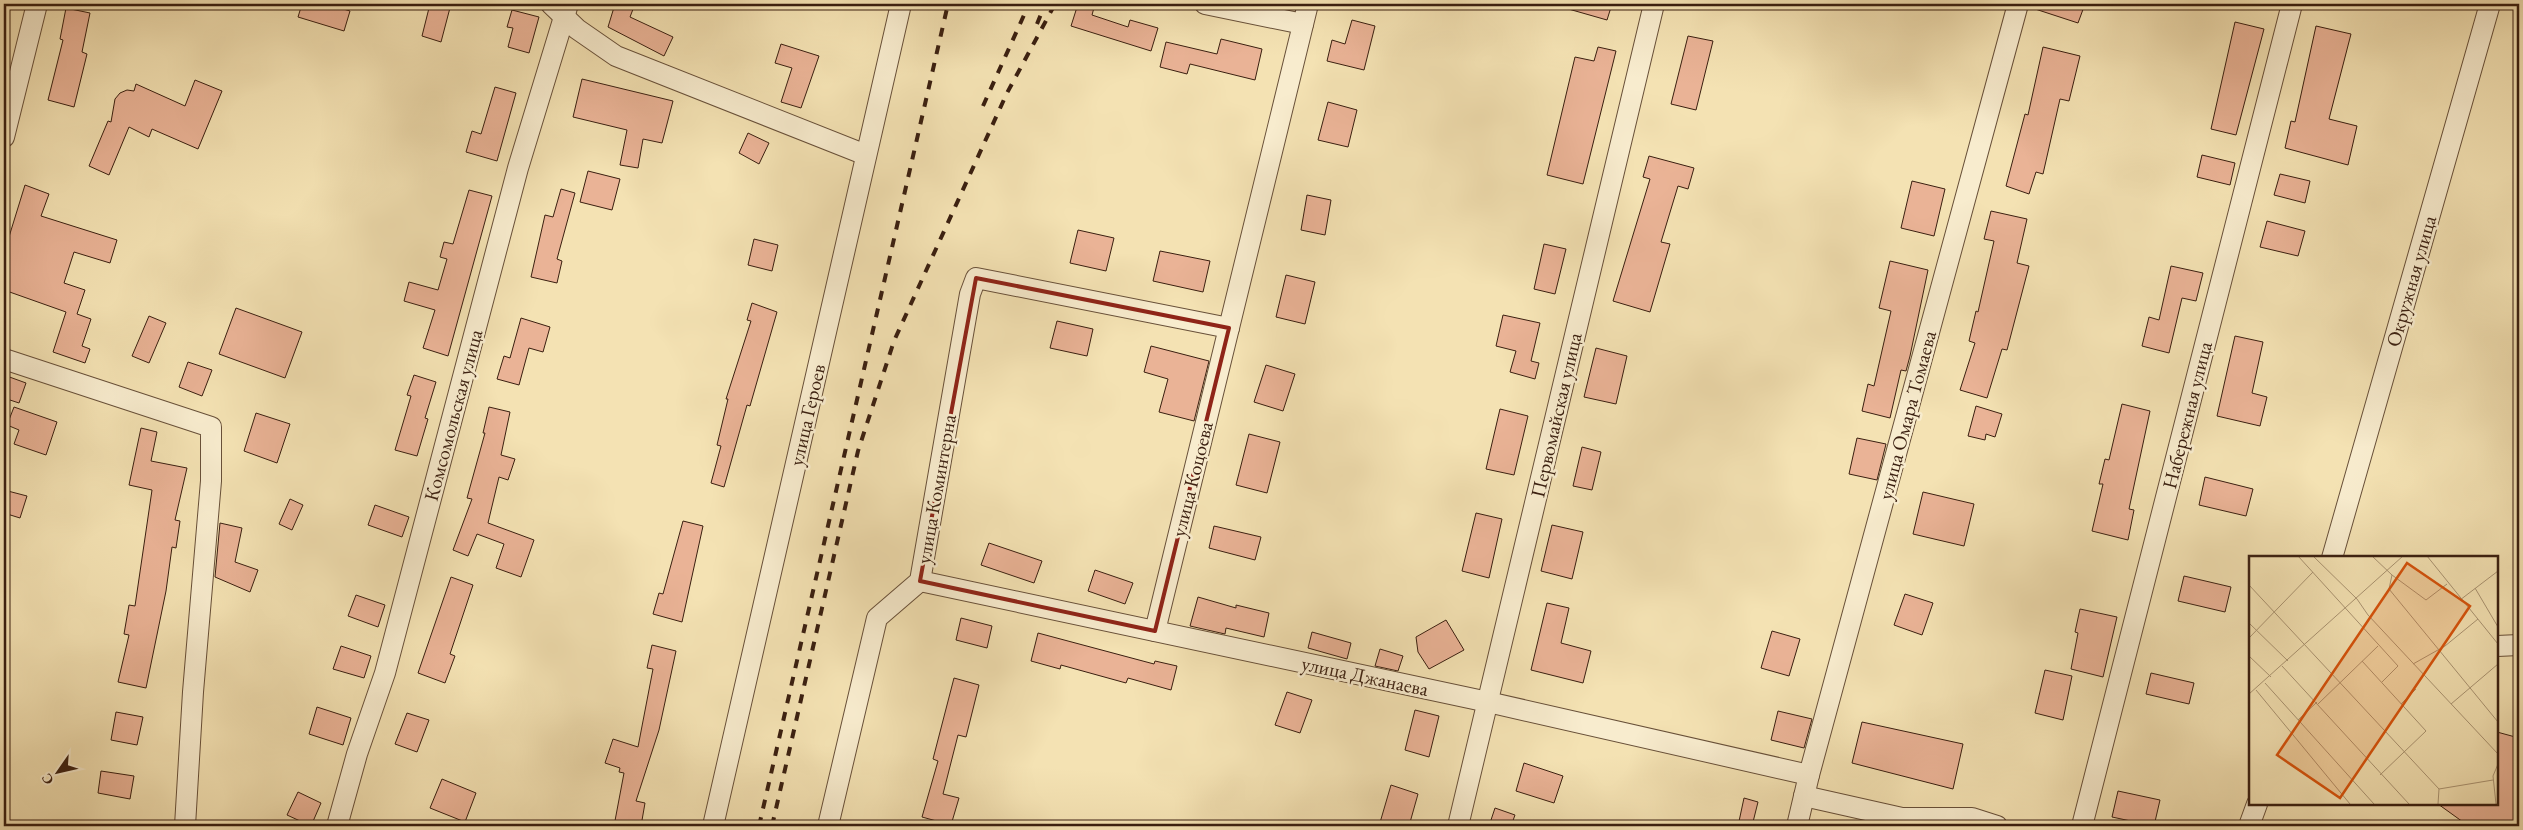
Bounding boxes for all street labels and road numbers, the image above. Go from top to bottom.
street label: Окружная улица [2380,212,2442,350]
street label: Комсомольская улица [418,326,488,504]
street label: улица Омара Томаева [1872,328,1942,502]
street label: Первомайская улица [1524,330,1588,500]
street label: Набережная улица [2156,339,2218,491]
street label: улица Героев [783,362,831,468]
street label: улица Коминтерна [910,412,962,566]
street label: улица Коцоева [1165,419,1219,539]
street label: улица Джанаева [1299,650,1431,702]

